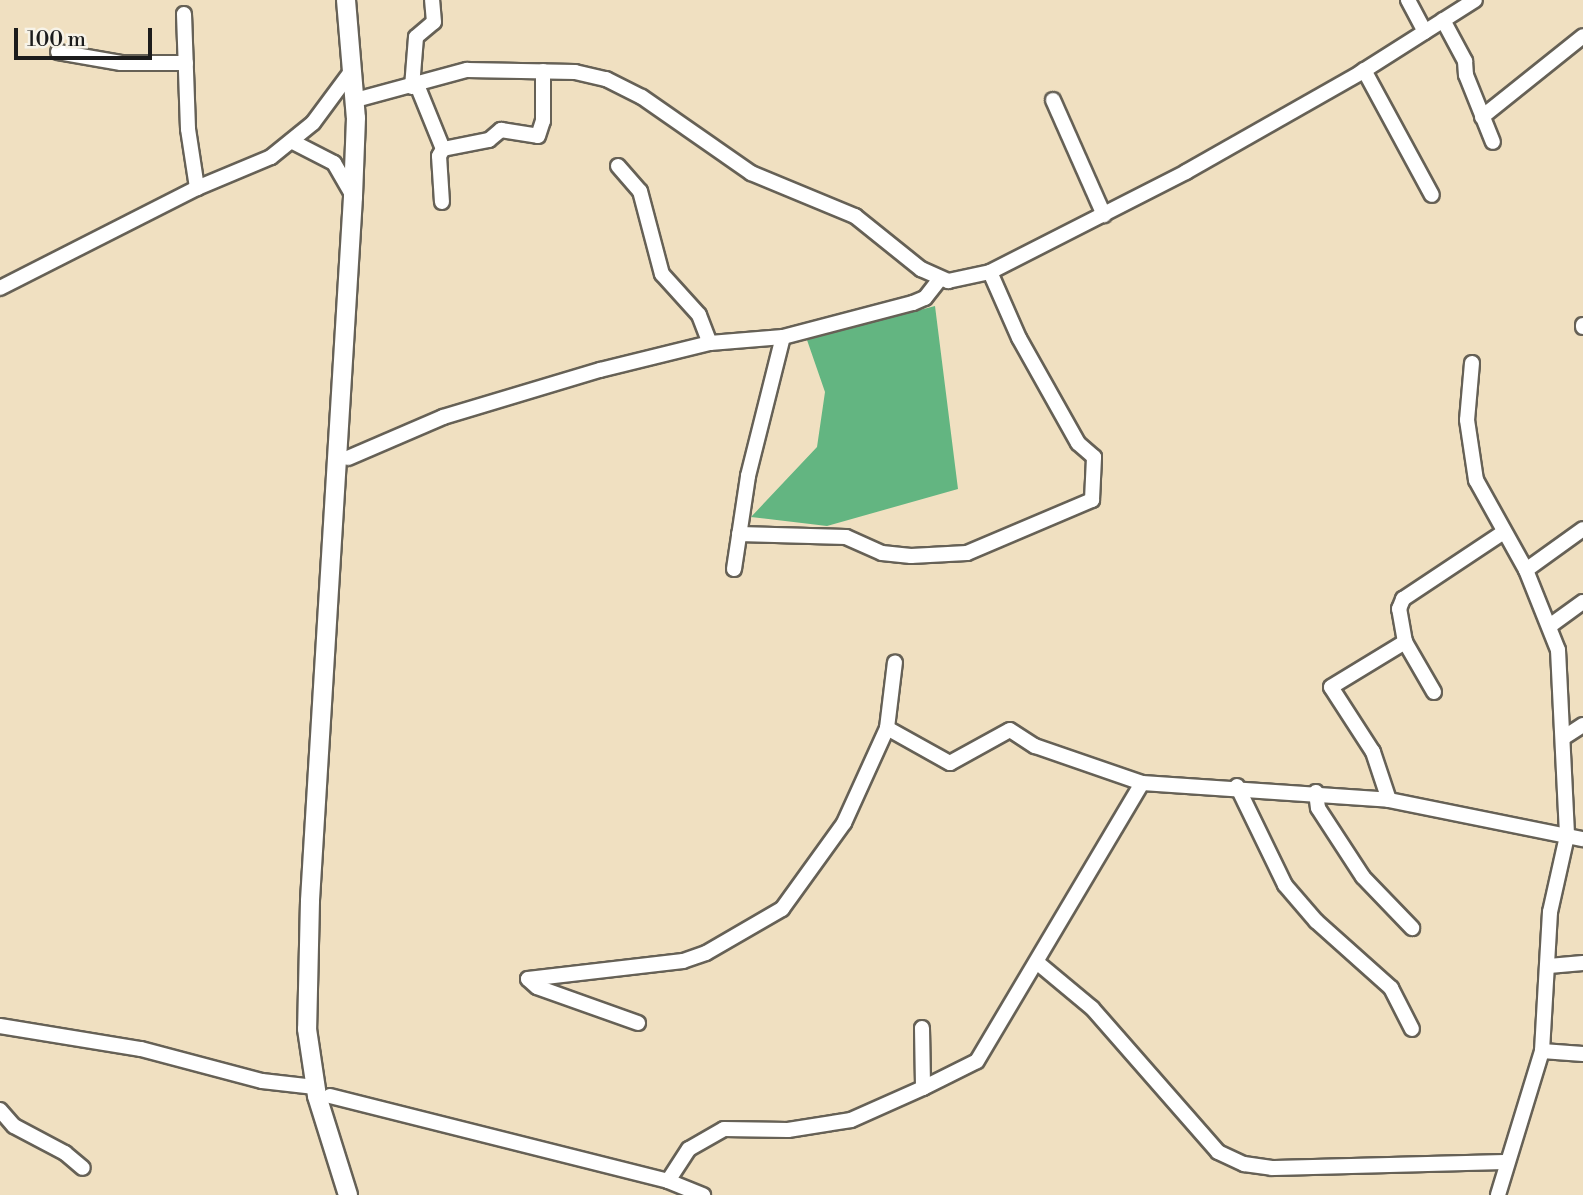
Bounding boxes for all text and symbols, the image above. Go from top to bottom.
scale bar [18,14,156,58]
text: 100 m [27,27,86,53]

